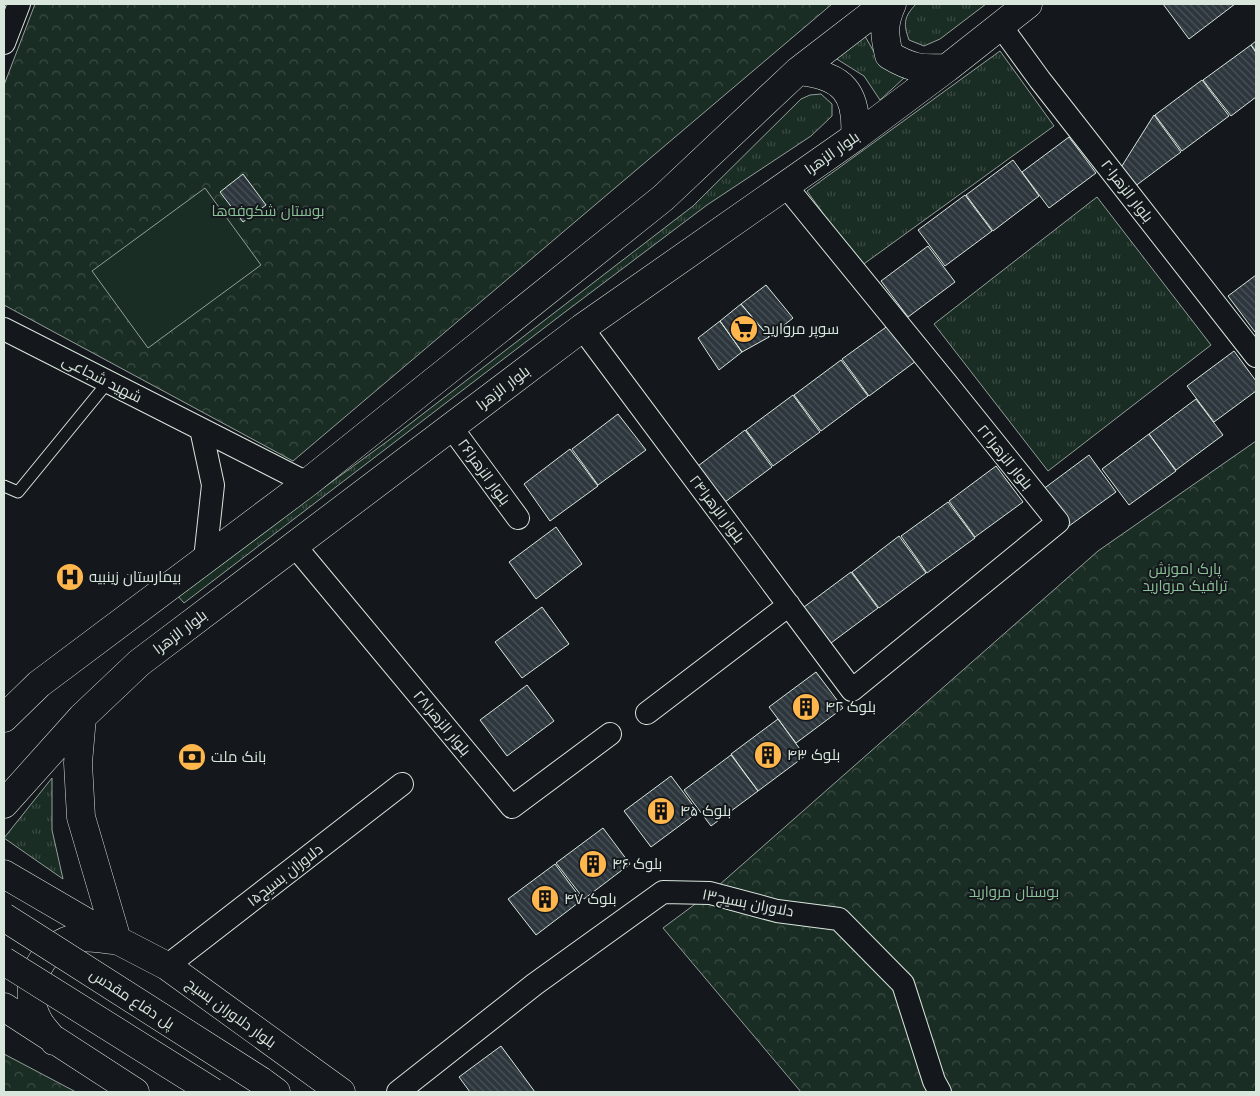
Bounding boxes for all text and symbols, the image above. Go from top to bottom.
street label: بلوار الزهرا [801,128,863,178]
street label: بلوار الزهرا۲۰ [1097,156,1157,226]
park label: بوستان شکوفه‌ها [211,202,325,221]
supermarket icon: سوپر مروارید [729,314,759,344]
place label: سوپر مروارید [763,320,839,339]
street label: شهید شجاعی [59,351,145,408]
street label: بلوار الزهرا [473,362,533,414]
street label: بلوار الزهرا۲۲ [973,421,1037,493]
street label: بلوار الزهرا۲۶ [454,435,514,509]
street label: بلوار الزهرا۲۴ [686,471,748,547]
park label: پارک اموزش ترافیک مروارید [1143,560,1227,595]
hospital icon: بیمارستان زینبیه [55,562,85,592]
place label: بیمارستان زینبیه [89,568,181,587]
street label: بلوار الزهرا [150,606,210,658]
street label: بلوار الزهرا۲۸ [409,687,475,759]
building icon: بلوک ۴۲ [791,692,821,722]
place label: بلوک ۴۲ [825,698,876,716]
building icon: بلوک ۴۳ [753,740,783,770]
bank icon: بانک ملت [177,742,207,772]
place label: بلوک ۴۳ [787,746,840,764]
place label: بانک ملت [211,748,266,765]
building icon: بلوک ۴۵ [646,796,676,826]
place label: بلوک ۴۵ [680,802,731,820]
street label: دلاوران بسیج۱۵ [244,840,328,912]
building icon: بلوک ۴۶ [578,849,608,879]
place label: بلوک ۴۶ [612,855,662,873]
park label: بوستان مروارید [969,883,1059,902]
building icon: بلوک ۴۷ [530,884,560,914]
street label: دلاوران بسیج۱۳ [700,885,795,923]
place label: بلوک ۴۷ [564,890,617,908]
street label: پل دفاع مقدس [85,965,178,1035]
street label: بلوار دلاوران بسیج [181,974,280,1053]

